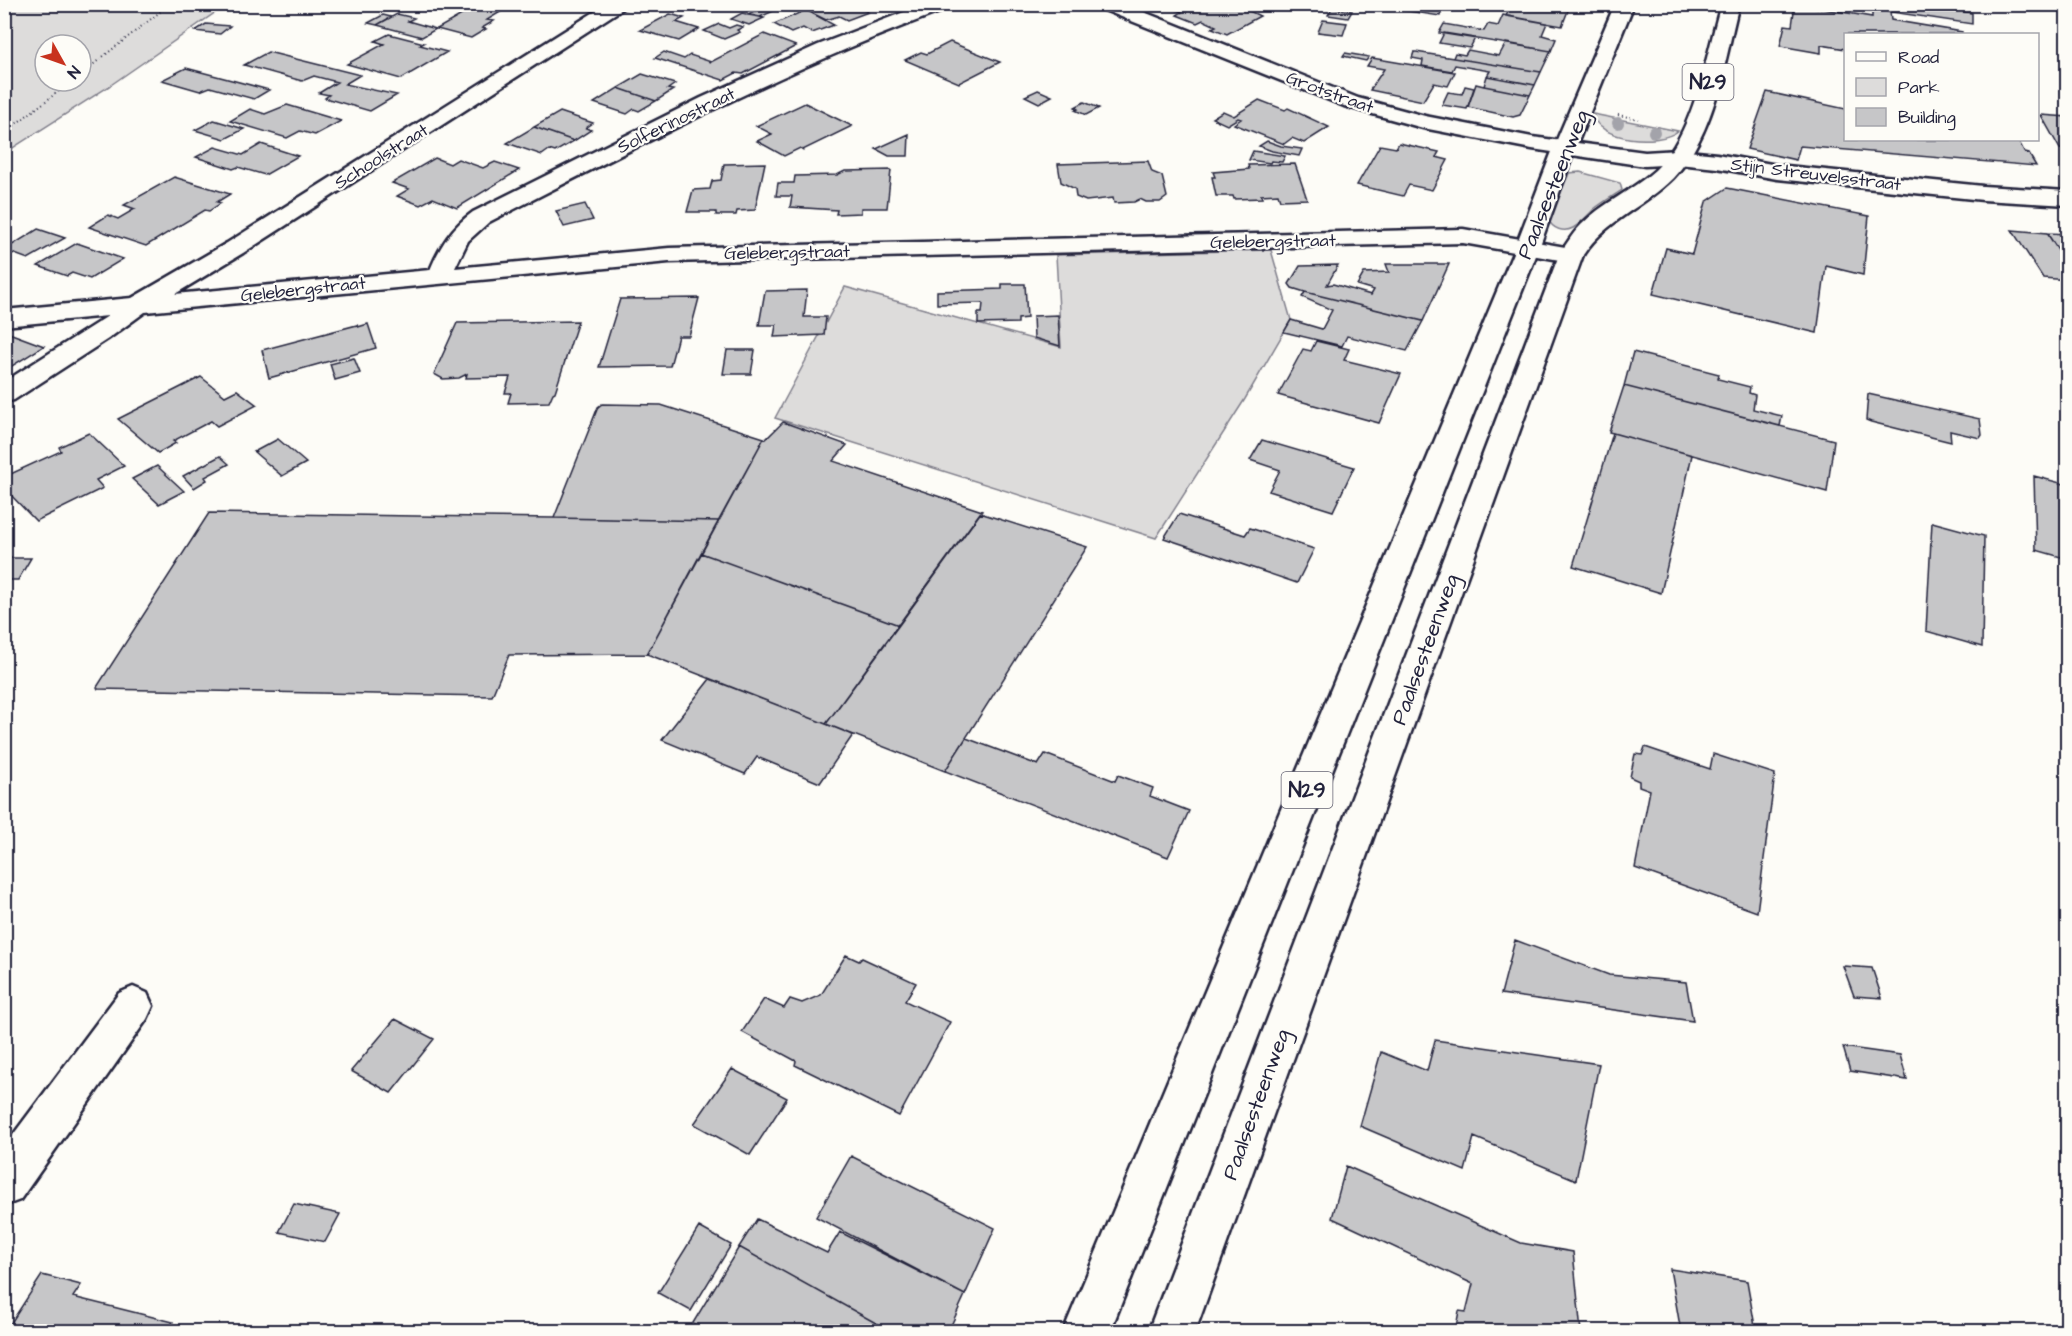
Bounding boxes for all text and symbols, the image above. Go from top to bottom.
north arrow [33,33,93,93]
legend [1844,33,2039,141]
text: Road [1898,45,1939,70]
text: N [62,61,85,83]
road number: N29 [1682,64,1734,100]
street label: Grotstraat [1282,65,1378,120]
text: Park [1898,75,1940,100]
street label: Solferinostraat [613,81,740,160]
street label: Paalsesteenweg [1509,105,1598,264]
text: Building [1898,105,1956,131]
street label: Schoolstraat [329,117,434,195]
street label: Stijn Streuvelsstraat [1729,152,1903,197]
street label: Gelebergstraat [1210,228,1337,256]
street label: Gelebergstraat [724,239,851,267]
street label: Gelebergstraat [239,270,368,309]
street label: Paalsesteenweg [1384,570,1468,730]
road number: N29 [1282,772,1332,808]
street label: Paalsesteenweg [1215,1025,1299,1185]

